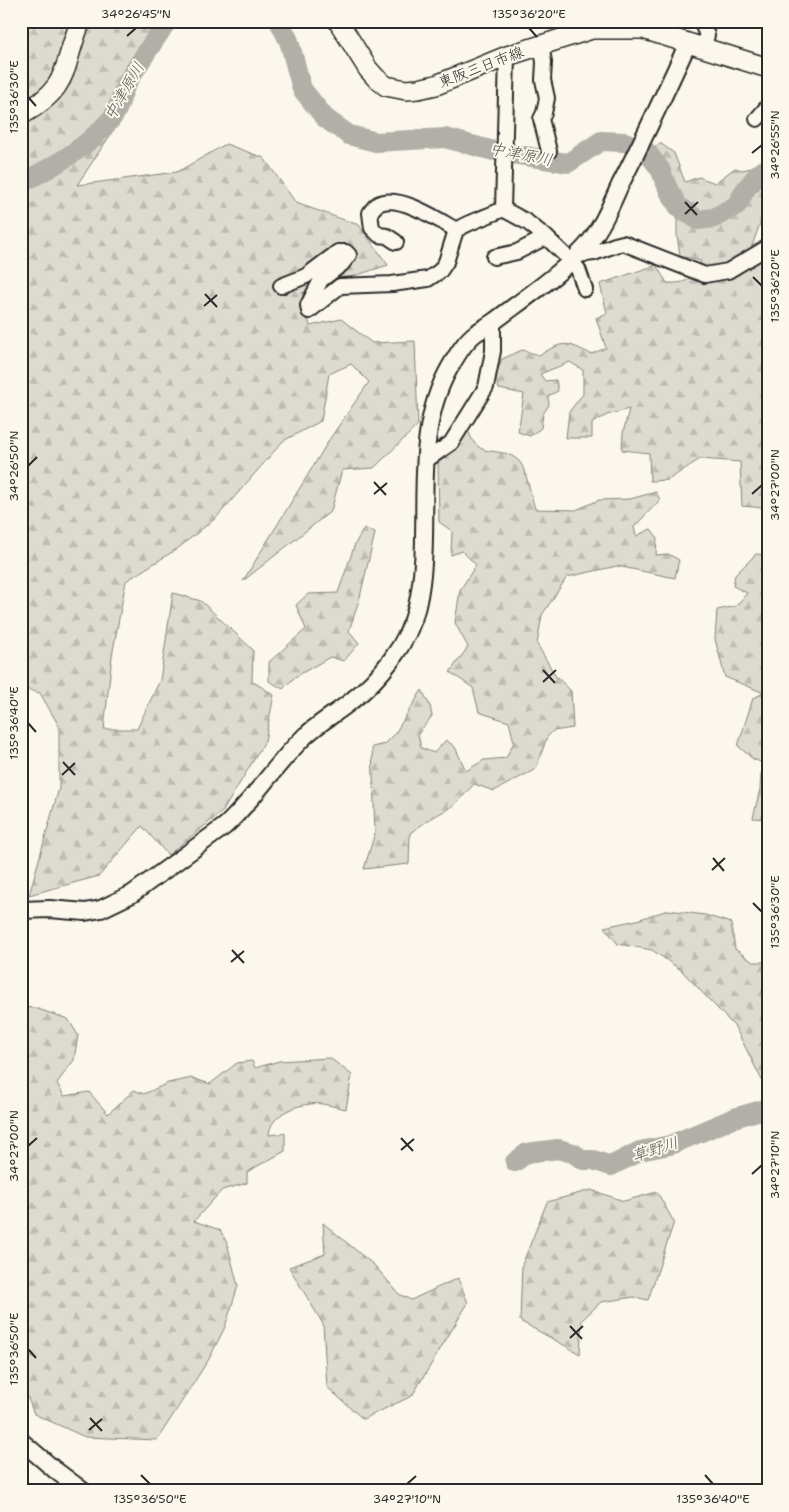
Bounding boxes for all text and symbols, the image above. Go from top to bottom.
text: 34°26'45"N [101,6,171,22]
text: 135°36'20"E [492,6,566,22]
street label: 東阪三日市線 [435,42,527,92]
water label: 中津原川 [99,58,149,124]
text: 135°36'30"E [6,60,22,134]
text: 34°26'55"N [767,110,783,180]
water label: 中津原川 [488,138,554,170]
text: 135°36'20"E [767,249,783,323]
text: 34°26'50"N [6,431,22,501]
text: 34°27'00"N [767,449,783,521]
text: 135°36'40"E [6,686,22,760]
text: 135°36'30"E [767,875,783,949]
text: 34°27'00"N [6,1110,22,1182]
text: 34°27'10"N [767,1131,783,1199]
water label: 草野川 [629,1132,681,1166]
text: 135°36'50"E [6,1313,22,1385]
text: 135°36'50"E [114,1491,186,1507]
text: 34°27'10"N [373,1491,441,1507]
text: 135°36'40"E [676,1491,750,1507]

